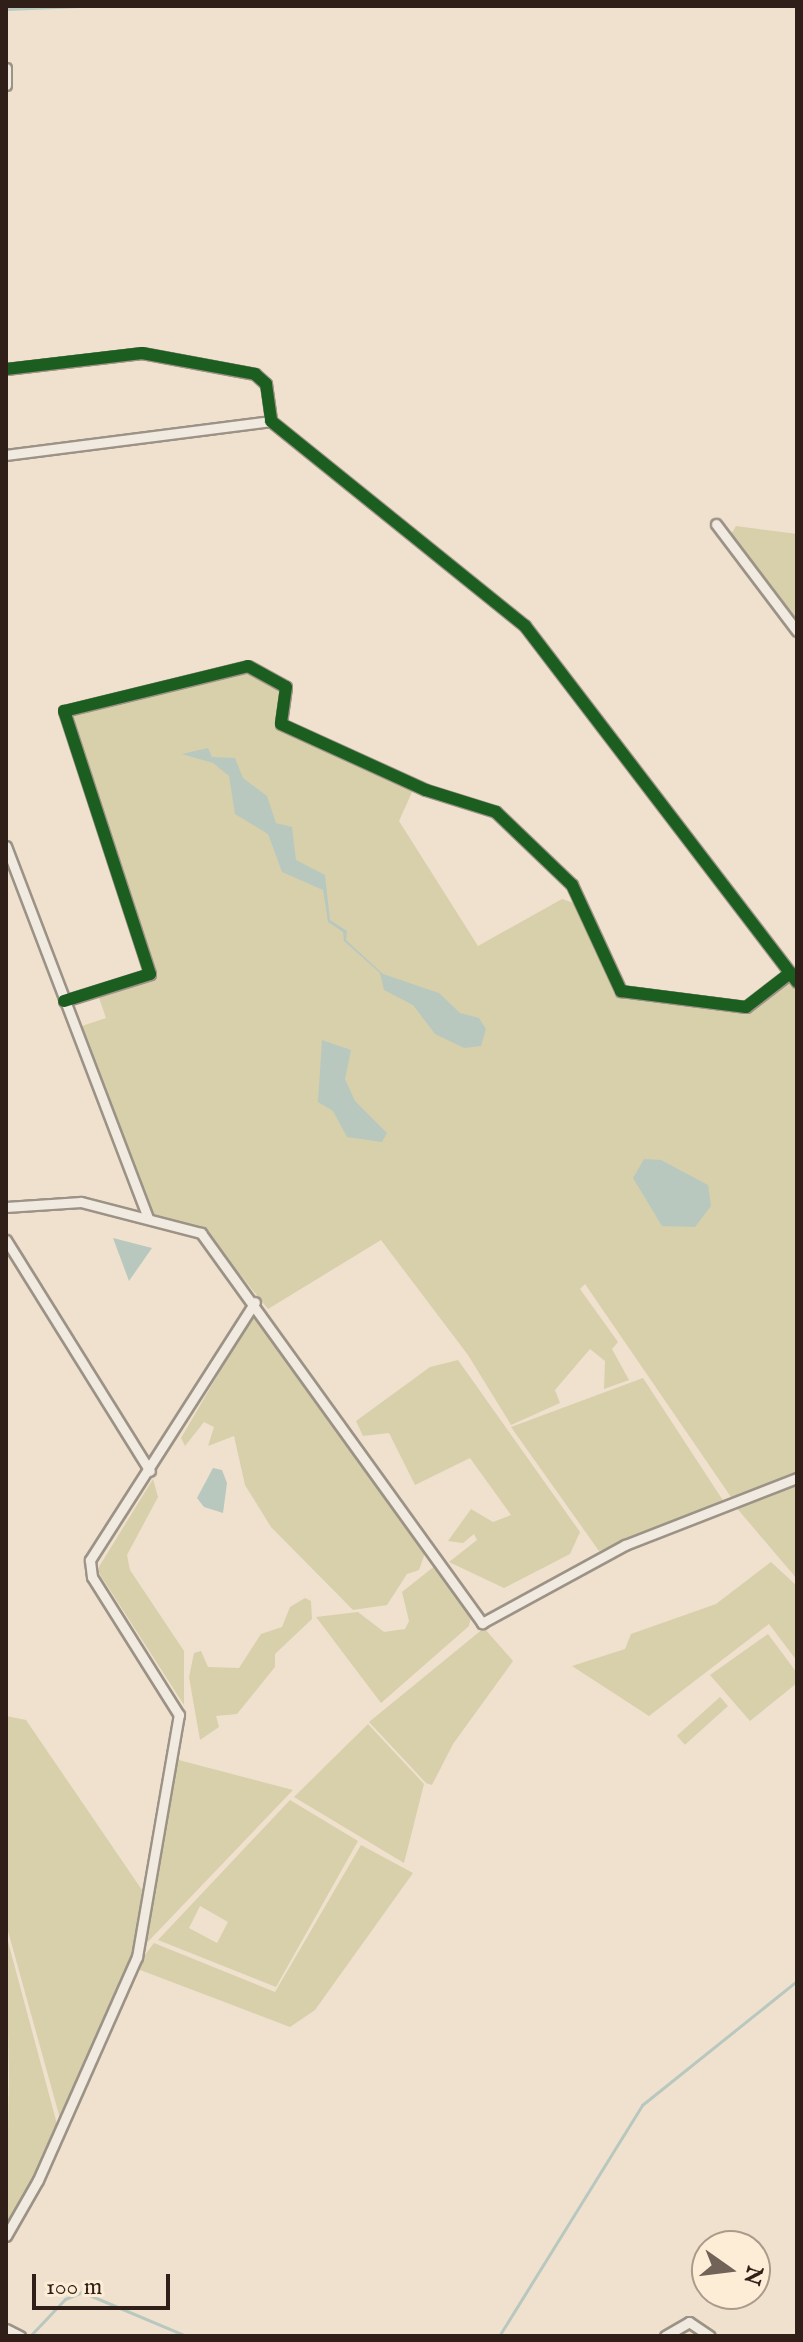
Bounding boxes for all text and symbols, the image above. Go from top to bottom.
north arrow [691,2230,771,2310]
scale bar [36,2258,174,2308]
text: N [736,2263,768,2288]
text: 100 m [46,2272,102,2303]

